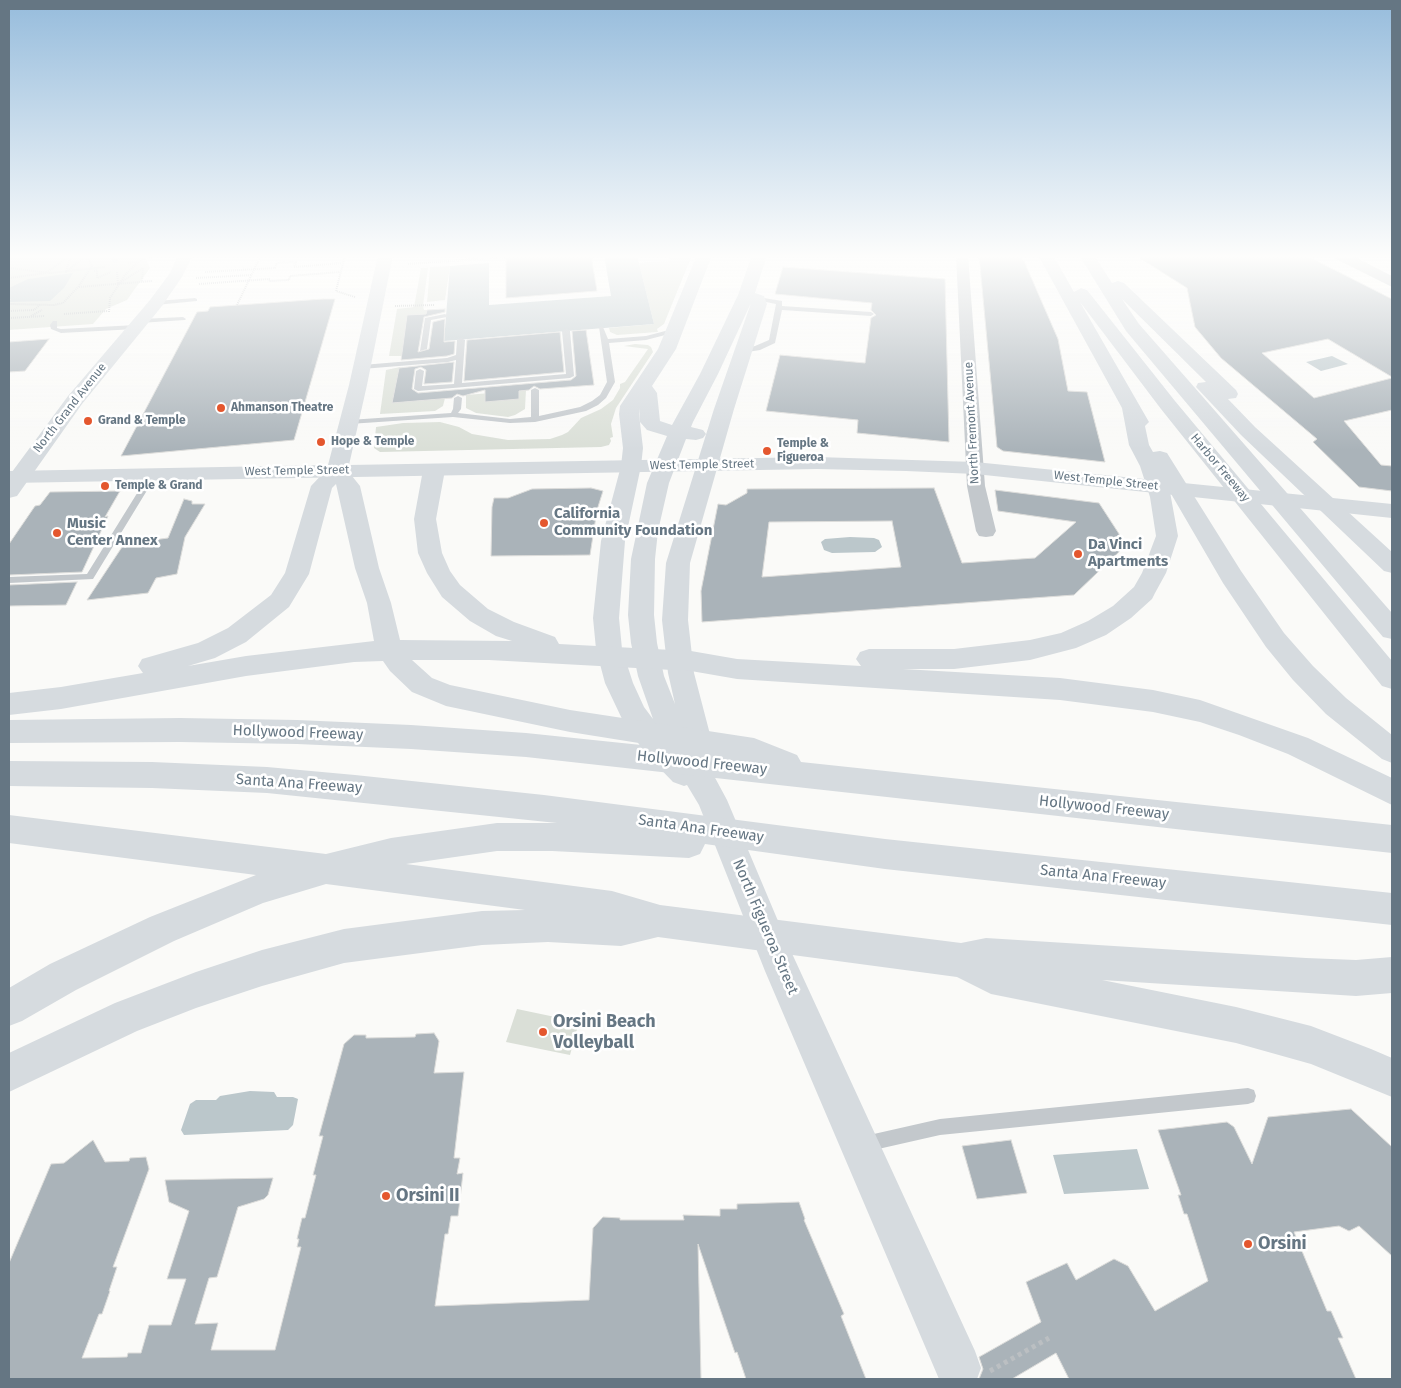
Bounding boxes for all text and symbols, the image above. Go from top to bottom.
street label: North Grand Avenue [30,360,110,456]
street label: North Fremont Avenue [962,362,982,484]
place label: Ahmanson Theatre [231,401,333,415]
marker: Ahmanson Theatre [215,402,227,414]
place label: Grand & Temple [98,414,186,428]
marker: Grand & Temple [82,415,94,427]
street label: Harbor Freeway [1187,431,1253,505]
place label: Hope & Temple [331,435,414,449]
marker: Hope & Temple [315,436,327,448]
place label: Temple & Figueroa [777,437,829,465]
marker: Temple & Figueroa [761,445,773,457]
street label: West Temple Street [650,457,754,473]
street label: West Temple Street [245,463,349,479]
street label: West Temple Street [1053,468,1159,494]
place label: Temple & Grand [115,479,203,493]
marker: Temple & Grand [99,480,111,492]
place label: California Community Foundation [554,505,712,540]
place label: Music Center Annex [67,515,158,550]
marker: California Community Foundation [538,517,550,529]
marker: Music Center Annex [51,527,63,539]
place label: Da Vinci Apartments [1088,536,1168,571]
marker: Da Vinci Apartments [1072,548,1084,560]
street label: Hollywood Freeway [232,722,364,744]
street label: Hollywood Freeway [636,747,768,779]
street label: Santa Ana Freeway [235,771,363,797]
street label: Hollywood Freeway [1038,792,1170,824]
street label: Santa Ana Freeway [637,811,765,847]
street label: North Figueroa Street [728,857,802,997]
street label: Santa Ana Freeway [1039,861,1167,893]
place label: Orsini Beach Volleyball [553,1011,656,1054]
marker: Orsini Beach Volleyball [537,1026,549,1038]
place label: Orsini II [396,1185,459,1207]
marker: Orsini II [380,1190,392,1202]
place label: Orsini [1258,1233,1307,1255]
marker: Orsini [1242,1238,1254,1250]

